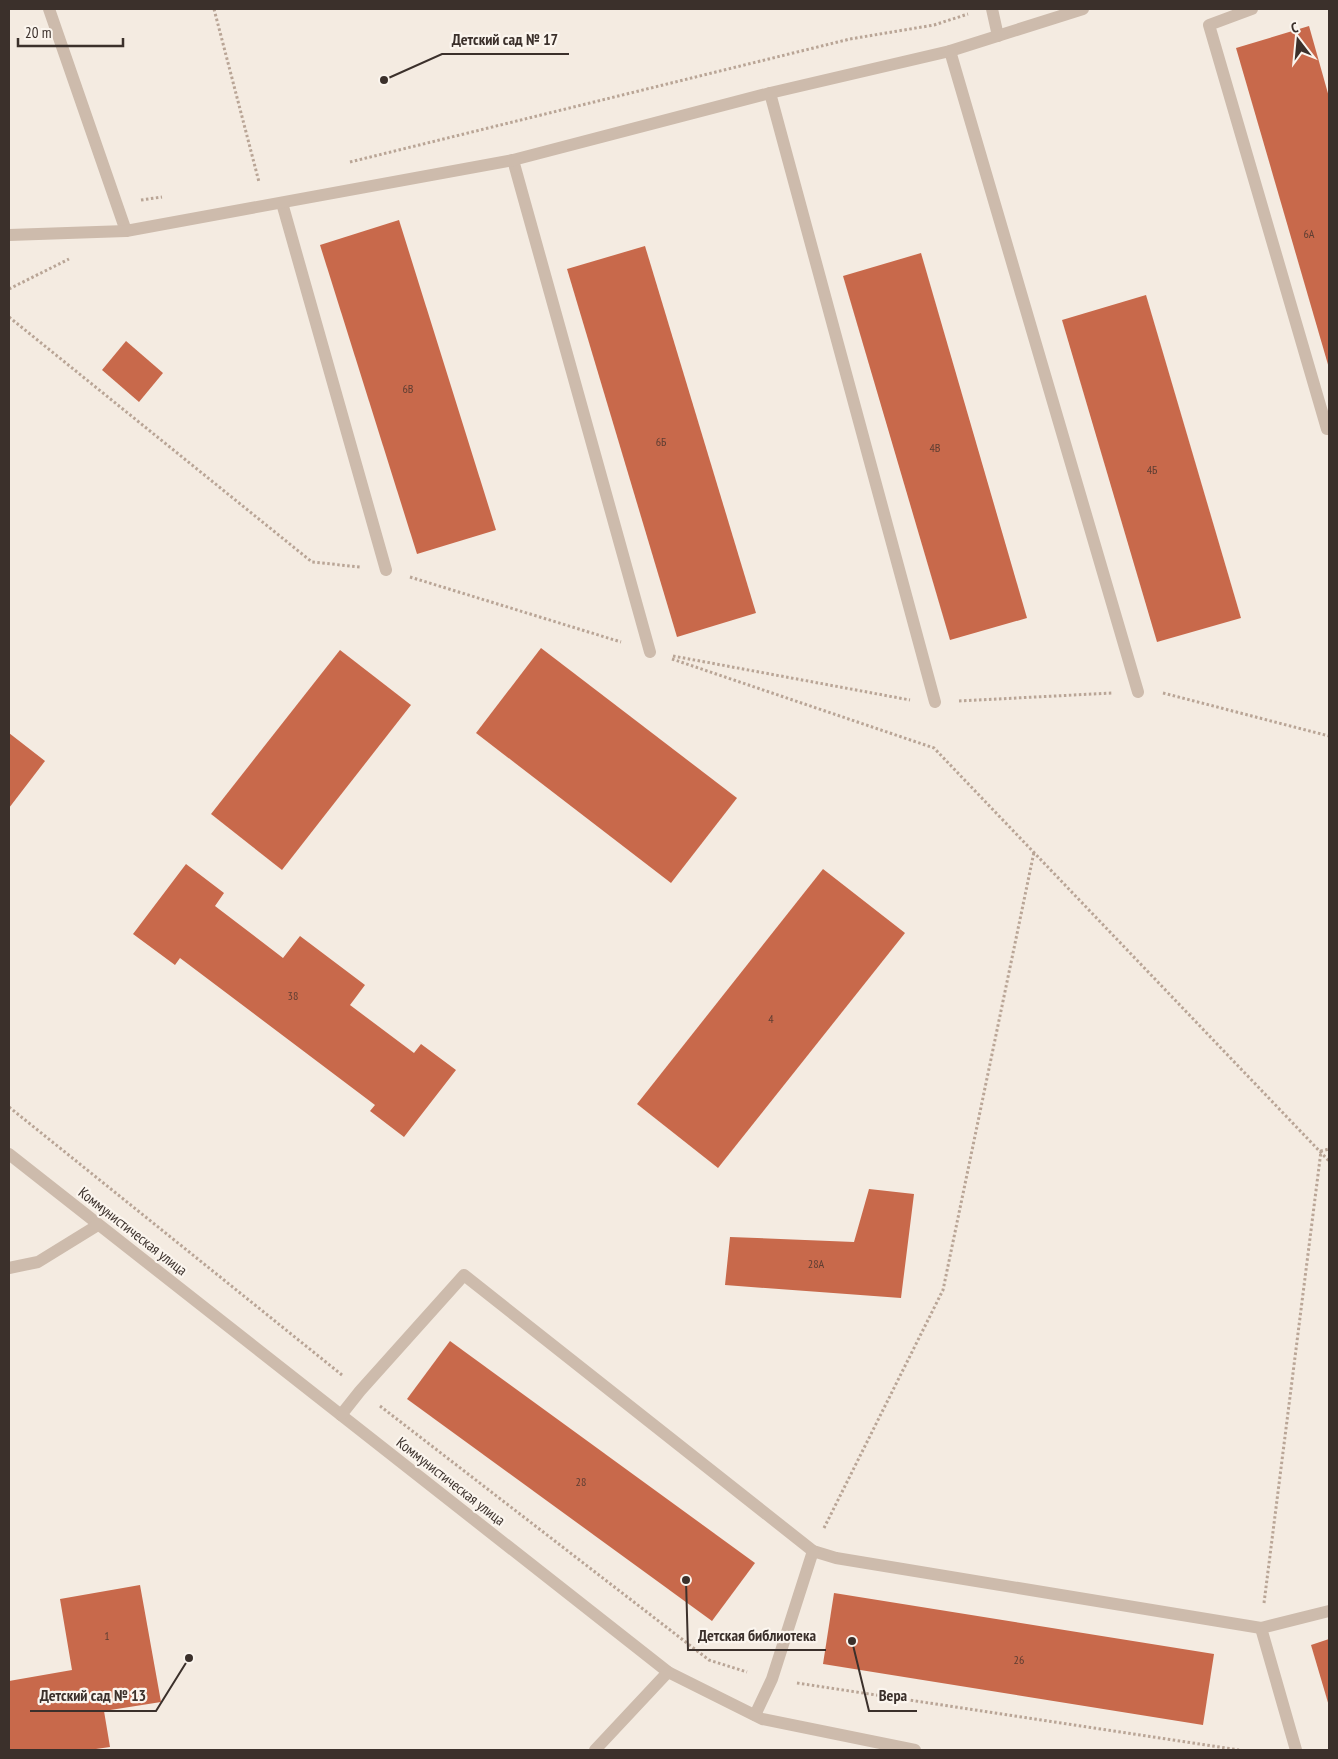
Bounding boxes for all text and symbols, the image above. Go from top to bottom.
scale bar [18,15,122,47]
north arrow [1273,15,1323,65]
text: С [1289,18,1301,37]
text: 20 m [25,23,51,42]
callout: Детский сад № 17 [442,23,569,54]
text: Детский сад № 17 [452,29,558,49]
house number: 6А [1303,226,1315,241]
house number: 6В [402,381,414,396]
house number: 6Б [656,434,666,449]
house number: 4В [929,440,941,455]
house number: 4Б [1147,462,1157,477]
house number: 38 [288,988,298,1003]
house number: 4 [768,1011,774,1026]
street label: Коммунистическая улица [75,1183,191,1279]
house number: 28А [808,1256,825,1271]
street label: Коммунистическая улица [393,1433,509,1529]
house number: 28 [576,1474,586,1489]
callout: Детская библиотека [688,1619,826,1650]
text: Детская библиотека [698,1625,816,1645]
house number: 1 [104,1628,110,1643]
house number: 26 [1014,1652,1024,1667]
callout: Детский сад № 13 [30,1680,156,1711]
callout: Вера [869,1680,917,1711]
text: Детский сад № 13 [40,1685,146,1705]
text: Вера [879,1685,908,1705]

